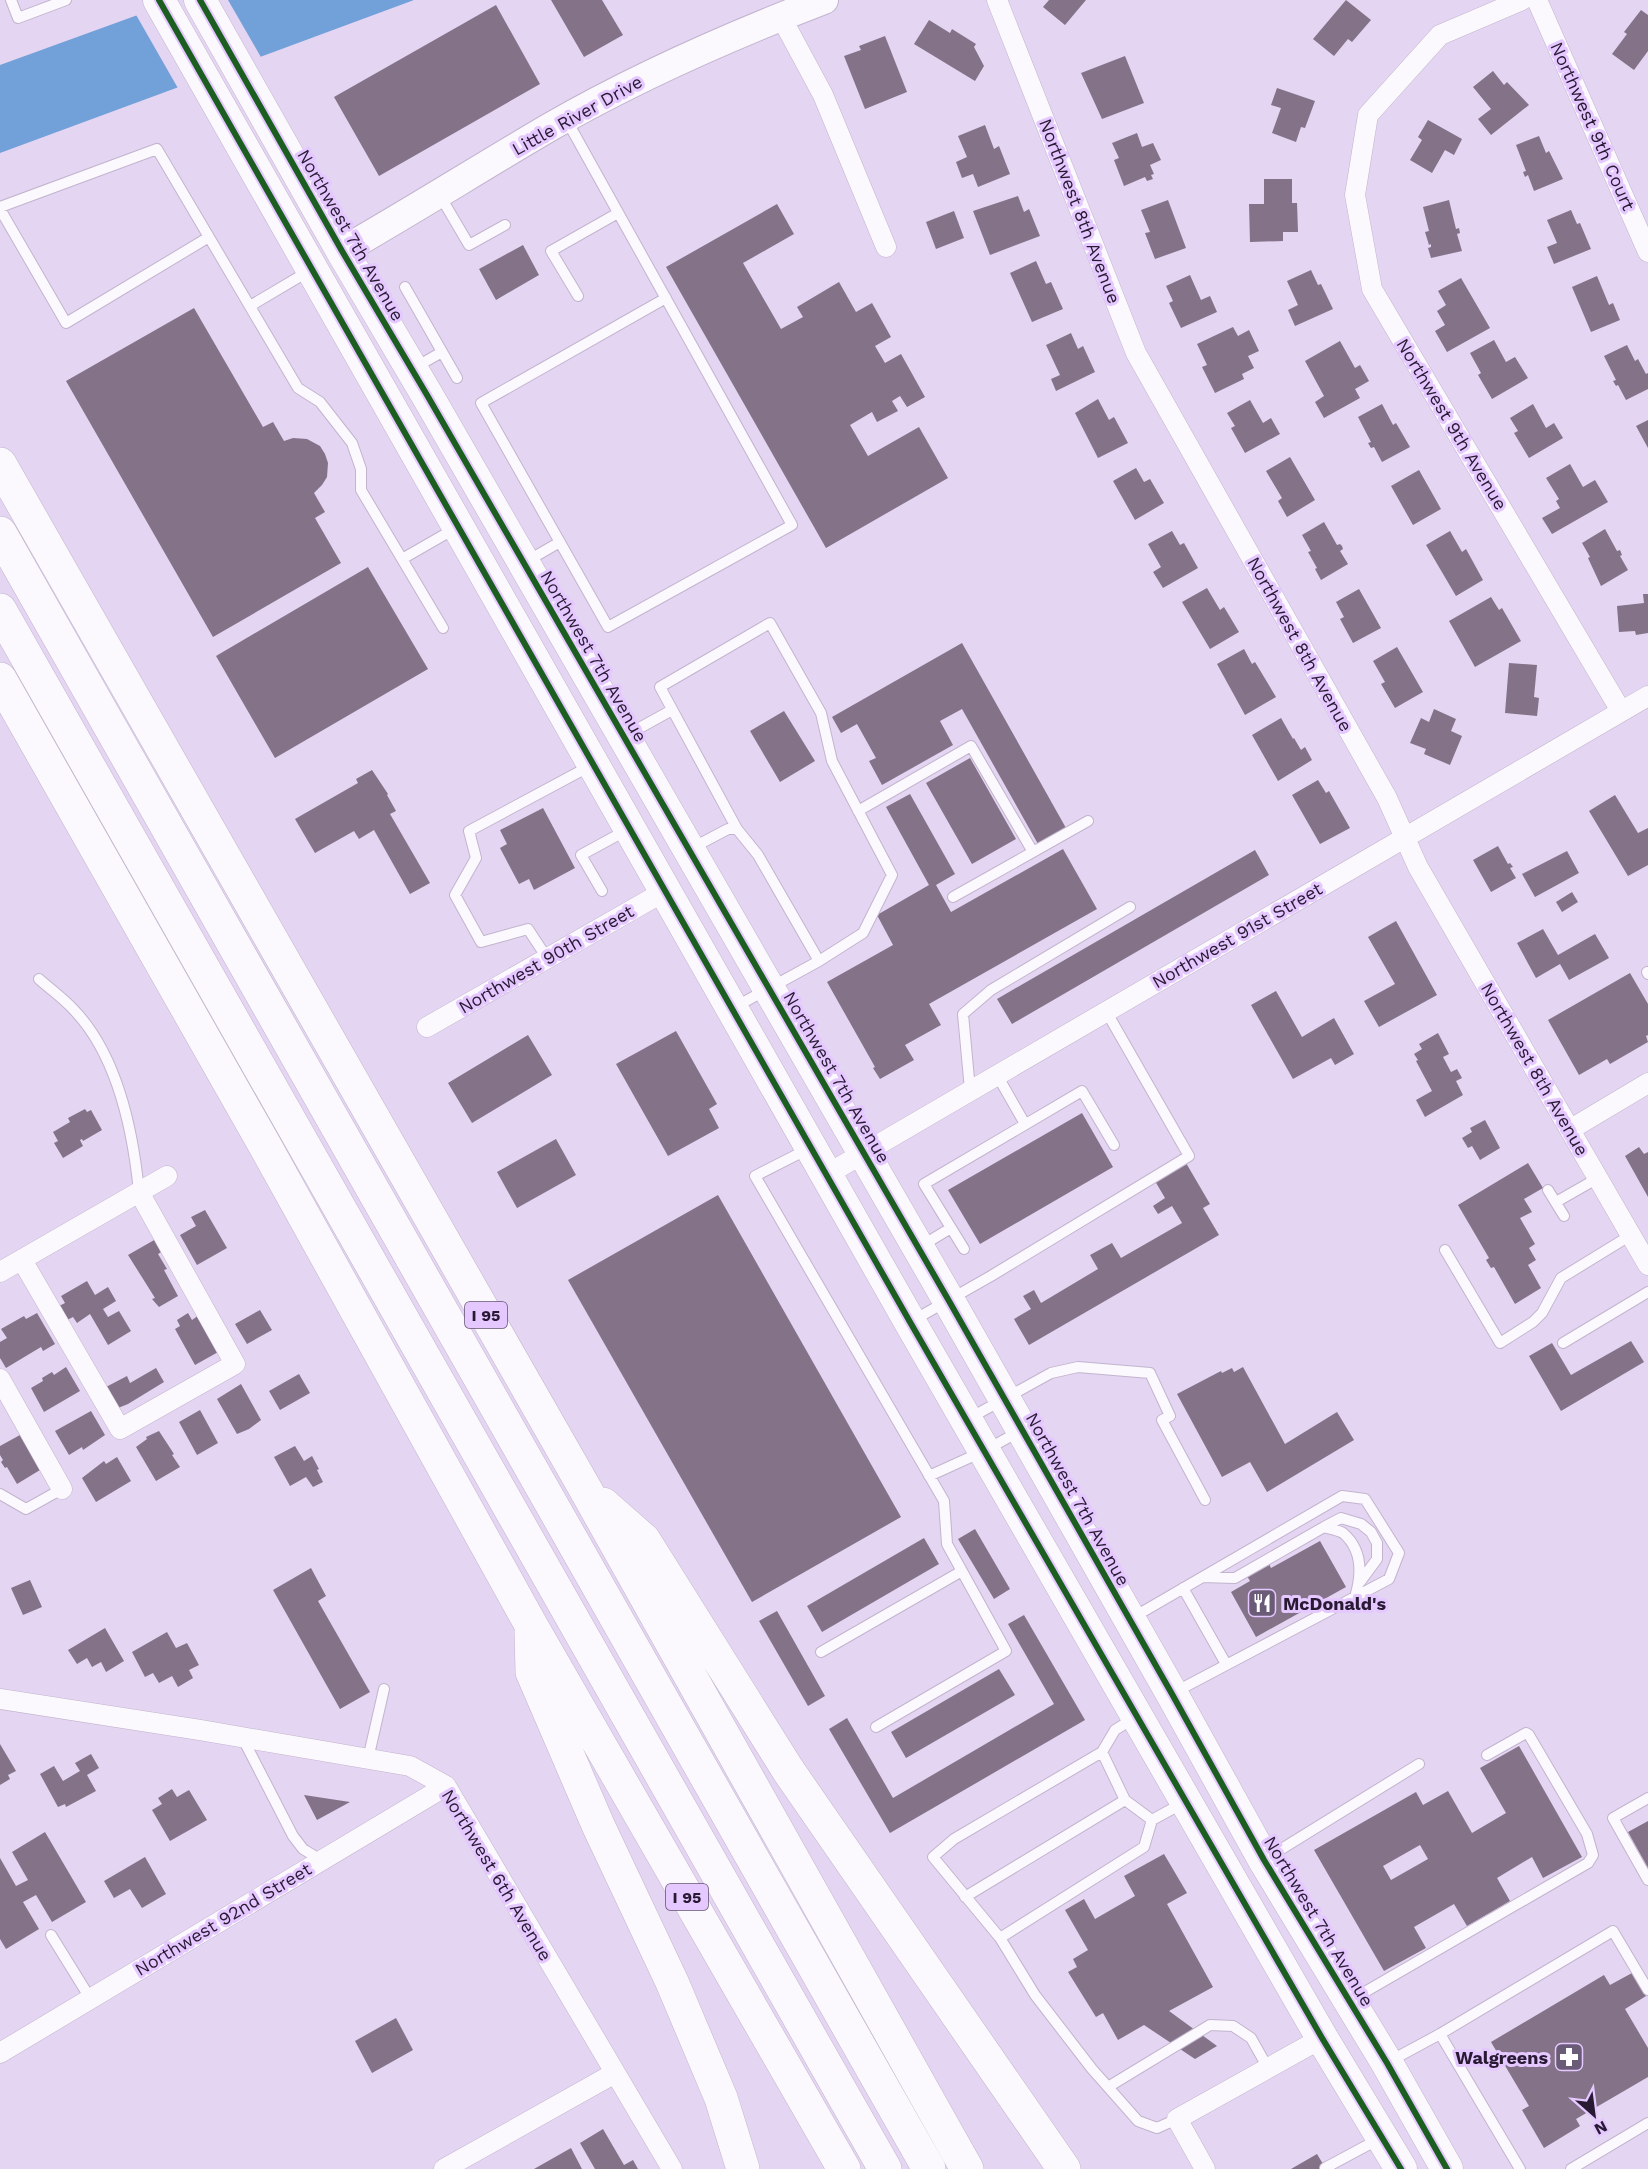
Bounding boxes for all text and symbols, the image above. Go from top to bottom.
street label: Northwest 9th Court [1546,39,1640,214]
street label: Little River Drive [508,70,646,160]
street label: Northwest 8th Avenue [1035,116,1125,306]
street label: Northwest 7th Avenue [293,145,409,325]
street label: Northwest 9th Avenue [1392,334,1512,514]
street label: Northwest 8th Avenue [1243,553,1357,735]
street label: Northwest 7th Avenue [536,566,652,746]
street label: Northwest 91st Street [1148,877,1326,992]
street label: Northwest 90th Street [455,900,638,1018]
street label: Northwest 8th Avenue [1477,979,1593,1159]
street label: Northwest 7th Avenue [779,987,895,1167]
road number: I 95 [465,1302,507,1328]
street label: Northwest 7th Avenue [1022,1409,1134,1589]
restaurant icon: McDonald's [1246,1587,1278,1619]
place label: McDonald's [1283,1593,1386,1614]
street label: Northwest 6th Avenue [437,1785,557,1965]
street label: Northwest 7th Avenue [1260,1832,1378,2010]
street label: Northwest 92nd Street [131,1858,315,1980]
road number: I 95 [666,1884,708,1910]
pharmacy icon: Walgreens [1553,2041,1585,2073]
place label: Walgreens [1455,2047,1548,2068]
north arrow [1564,2085,1624,2145]
text: N [1591,2117,1611,2139]

